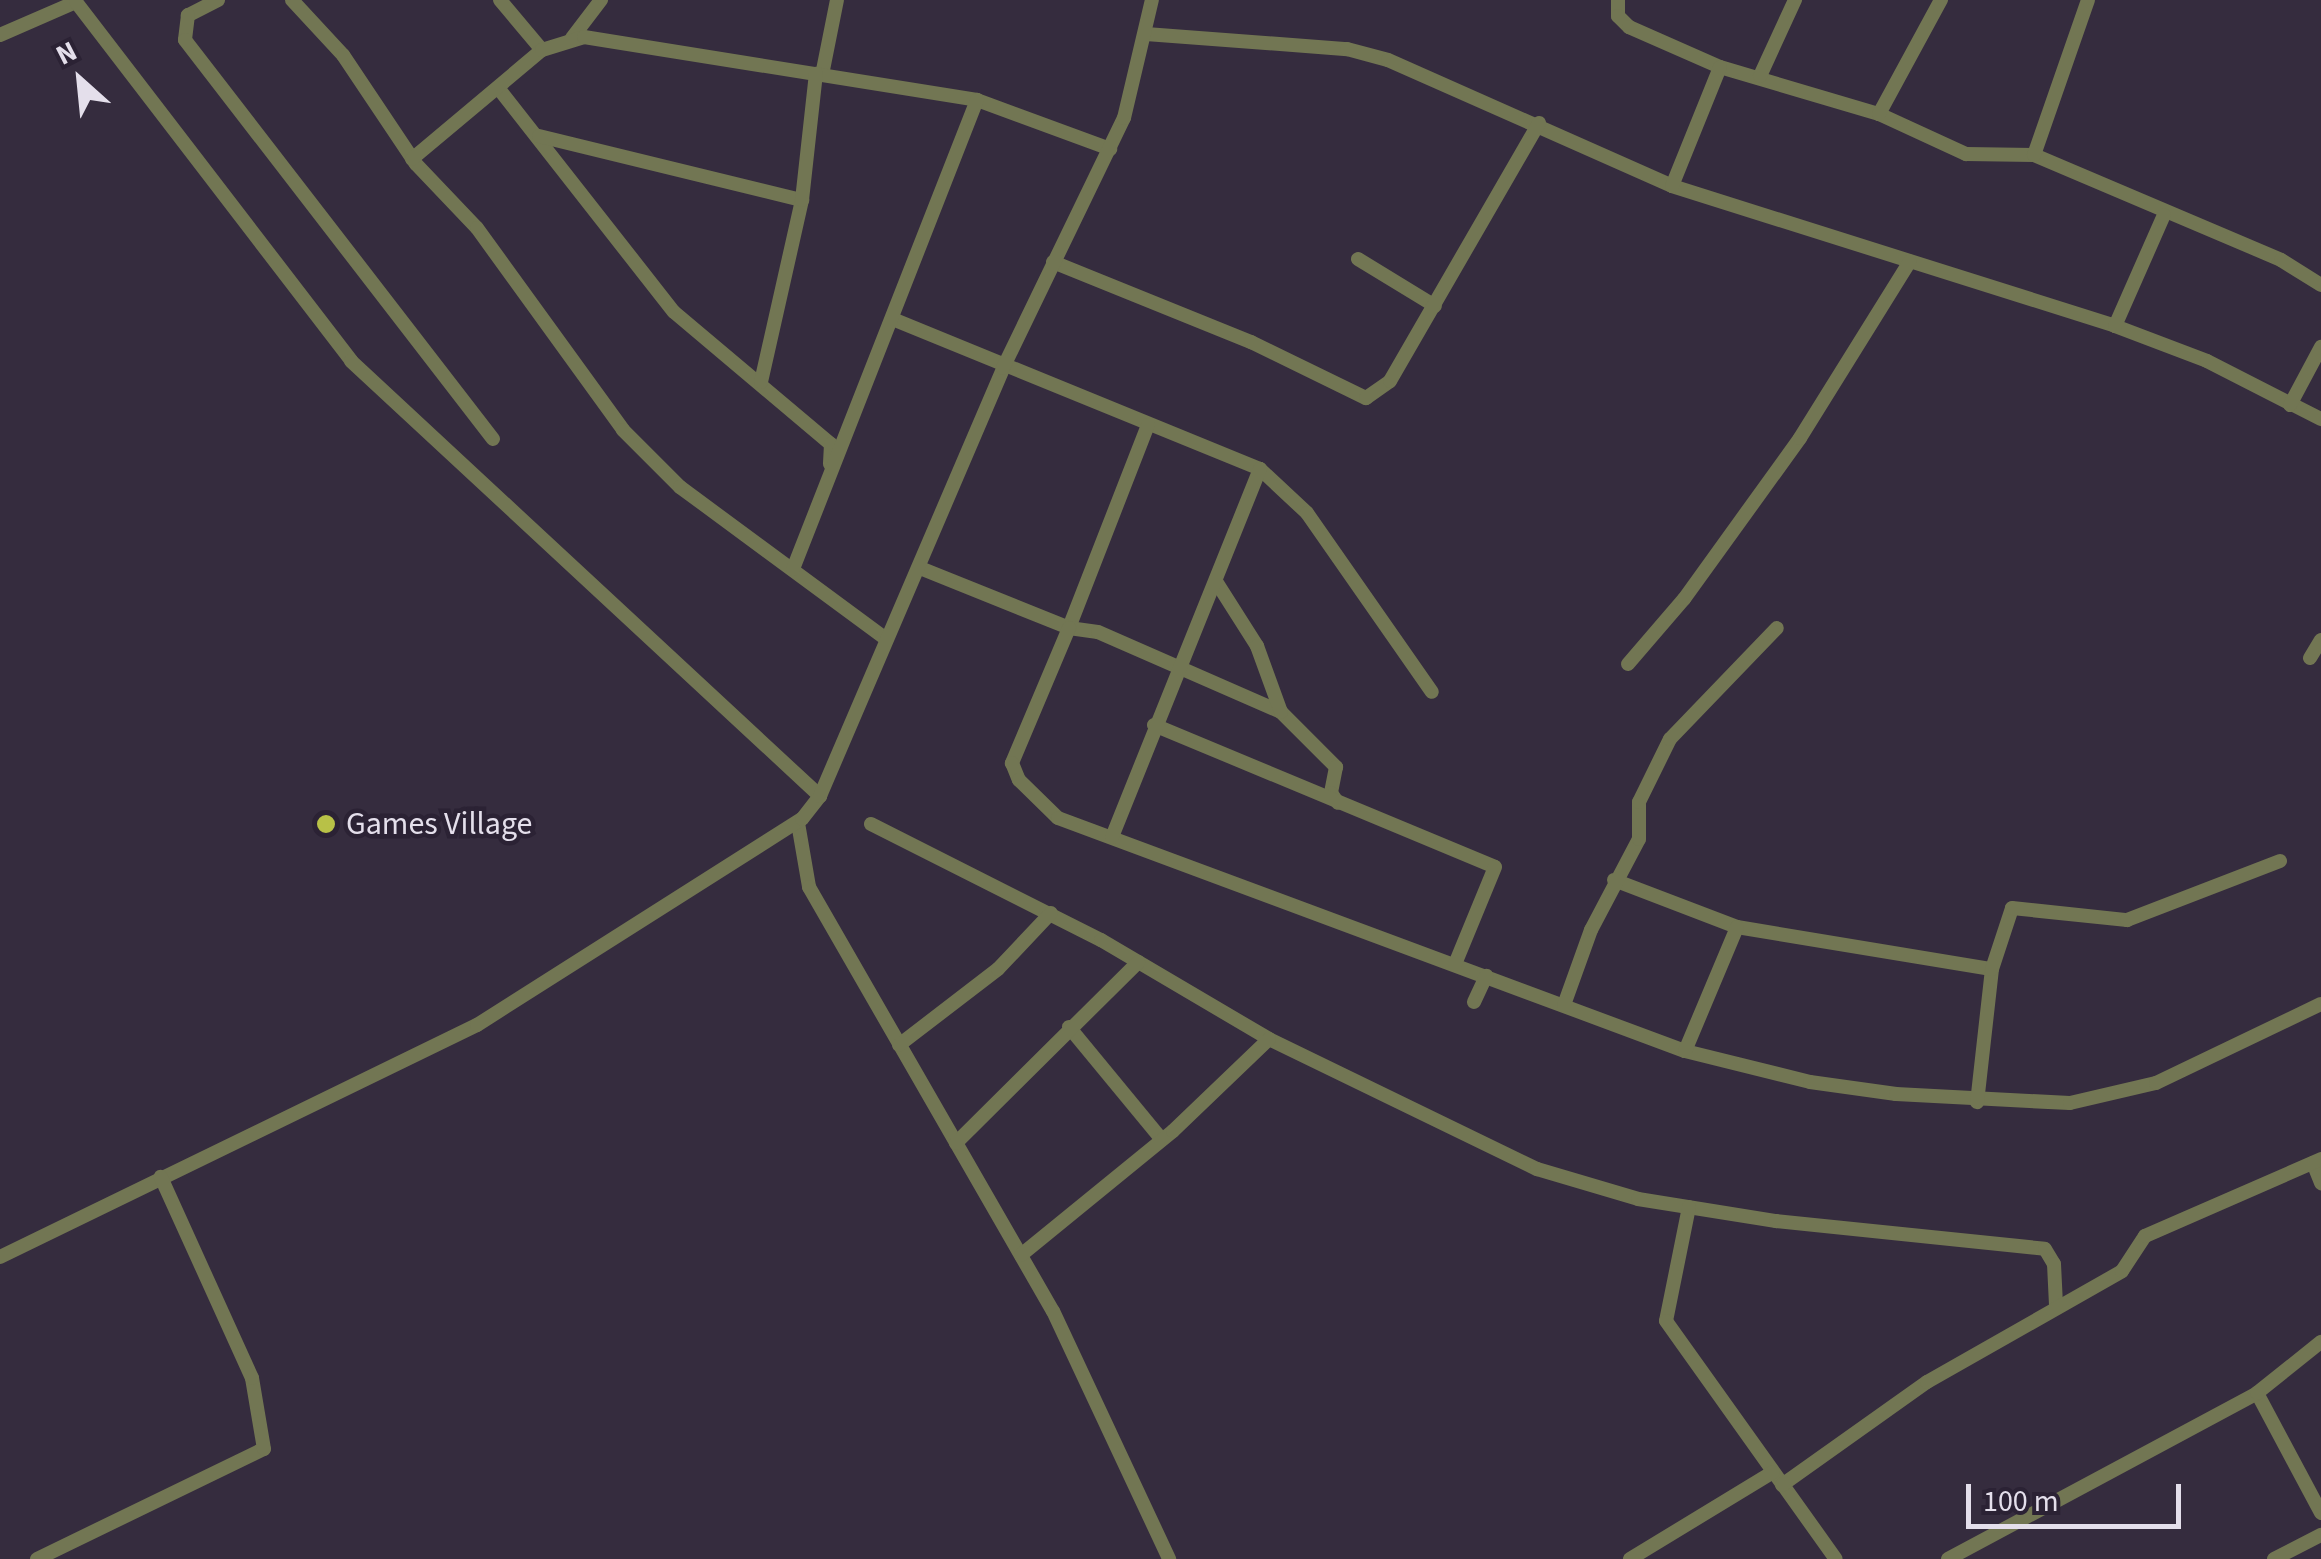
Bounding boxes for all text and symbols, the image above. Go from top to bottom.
north arrow [30,30,130,130]
text: N [49,31,84,75]
place label: Games Village [346,805,532,843]
marker: Games Village [315,813,337,835]
scale bar [1971,1464,2186,1526]
text: 100 m [1983,1480,2059,1523]

